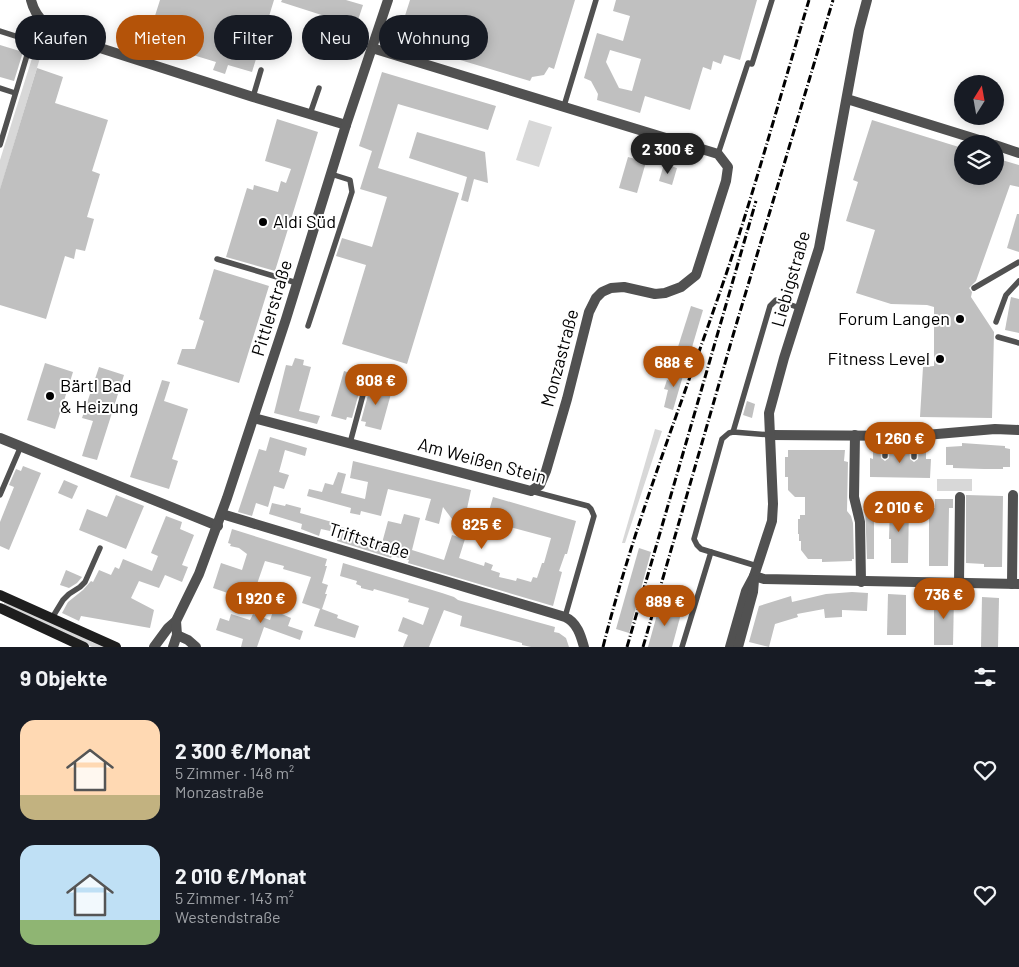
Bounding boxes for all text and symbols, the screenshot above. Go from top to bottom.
chip: Kaufen [15,15,106,60]
chip: Mieten [116,15,204,60]
chip: Filter [214,15,292,60]
chip: Neu [302,15,369,60]
chip: Wohnung [379,15,488,60]
north arrow [954,75,1004,125]
map controls [954,75,1004,185]
pin: 2 300 € [622,132,714,175]
button: layers [954,135,1004,185]
text: 2 300 € [642,139,694,158]
place label: Aldi Süd [273,210,336,232]
marker: Aldi Süd [257,216,269,228]
street label: Liebigstraße [766,228,814,329]
street label: Pittlerstraße [246,257,296,358]
street label: Monzastraße [535,307,583,409]
place label: Forum Langen [838,307,950,329]
marker: Forum Langen [954,313,966,325]
pin: 688 € [639,346,709,388]
place label: Fitness Level [827,347,930,369]
text: 688 € [654,352,694,371]
marker: Fitness Level [934,353,946,365]
pin: 808 € [341,364,411,406]
text: 808 € [356,370,396,389]
place label: Bärtl Bad & Heizung [60,374,138,417]
marker: Bärtl Bad & Heizung [44,390,56,402]
pin: 1 260 € [854,422,946,464]
text: 1 260 € [876,428,924,447]
street label: Am Weißen Stein [416,432,549,488]
pin: 2 010 € [853,490,945,533]
text: 2 010 € [874,497,924,516]
pin: 825 € [447,508,517,550]
text: 825 € [462,514,502,533]
street label: Triftstraße [326,517,413,563]
pin: 736 € [909,578,979,620]
pin: 1 920 € [215,582,307,624]
pin: 889 € [630,584,700,627]
text: 736 € [925,584,963,603]
text: 1 920 € [237,588,285,607]
text: 889 € [645,591,685,610]
icon: filters [971,663,999,691]
text: 9 Objekte [20,665,108,690]
text: 2 300 €/Monat [175,738,311,763]
icon: home [60,740,120,800]
icon: heart [971,756,999,784]
text: 5 Zimmer · 148 m² [175,763,294,782]
text: Monzastraße [175,782,264,801]
text: 2 010 €/Monat [175,863,307,888]
icon: home [60,865,120,925]
icon: heart [971,881,999,909]
text: 5 Zimmer · 143 m² [175,888,294,907]
text: Westendstraße [175,907,281,926]

